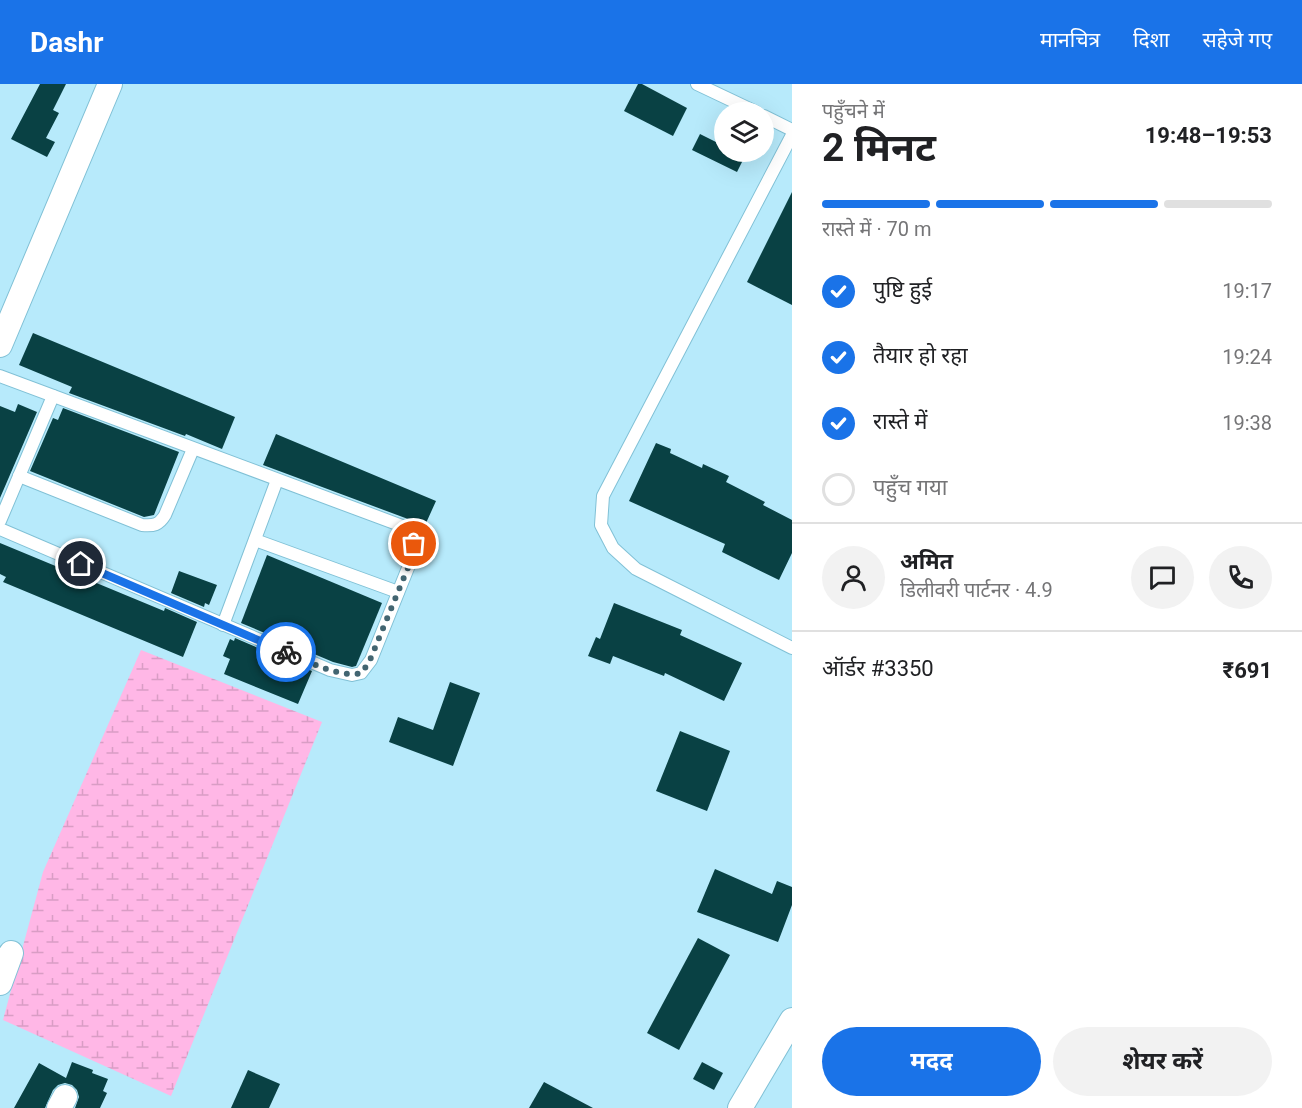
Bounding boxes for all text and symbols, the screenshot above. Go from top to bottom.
text: Dashr [30,26,104,59]
text: मानचित्र [1040,28,1100,52]
text: दिशा [1133,28,1169,52]
text: सहेजे गए [1202,28,1272,52]
text: पहुँचने में [822,99,885,123]
map controls [714,102,774,162]
button: layers [714,102,774,162]
text: 19:48–19:53 [1145,123,1272,148]
text: 2 मिनट [822,125,936,171]
text: रास्ते में · 70 m [822,217,932,241]
icon: check [822,275,855,308]
text: पुष्टि हुई [873,277,932,302]
text: 19:17 [1222,279,1272,303]
icon: check [822,341,855,374]
text: तैयार हो रहा [873,343,968,368]
text: 19:24 [1222,345,1272,369]
icon: check [822,407,855,440]
text: रास्ते में [873,409,927,434]
text: 19:38 [1222,411,1272,435]
text: पहुँच गया [873,475,947,500]
pin [388,518,439,569]
icon: bag [397,527,430,560]
pin [55,538,106,589]
button: person [822,546,885,609]
button: chat [1131,546,1194,609]
button: phone [1209,546,1272,609]
icon: home [64,547,97,580]
text: अमित [900,549,953,574]
text: डिलीवरी पार्टनर · 4.9 [900,578,1053,602]
courier [256,622,316,682]
icon: bike [270,636,303,669]
text: ऑर्डर #3350 [822,656,934,681]
text: ₹691 [1223,658,1272,683]
button: मदद [822,1027,1041,1096]
button: शेयर करें [1053,1027,1272,1096]

